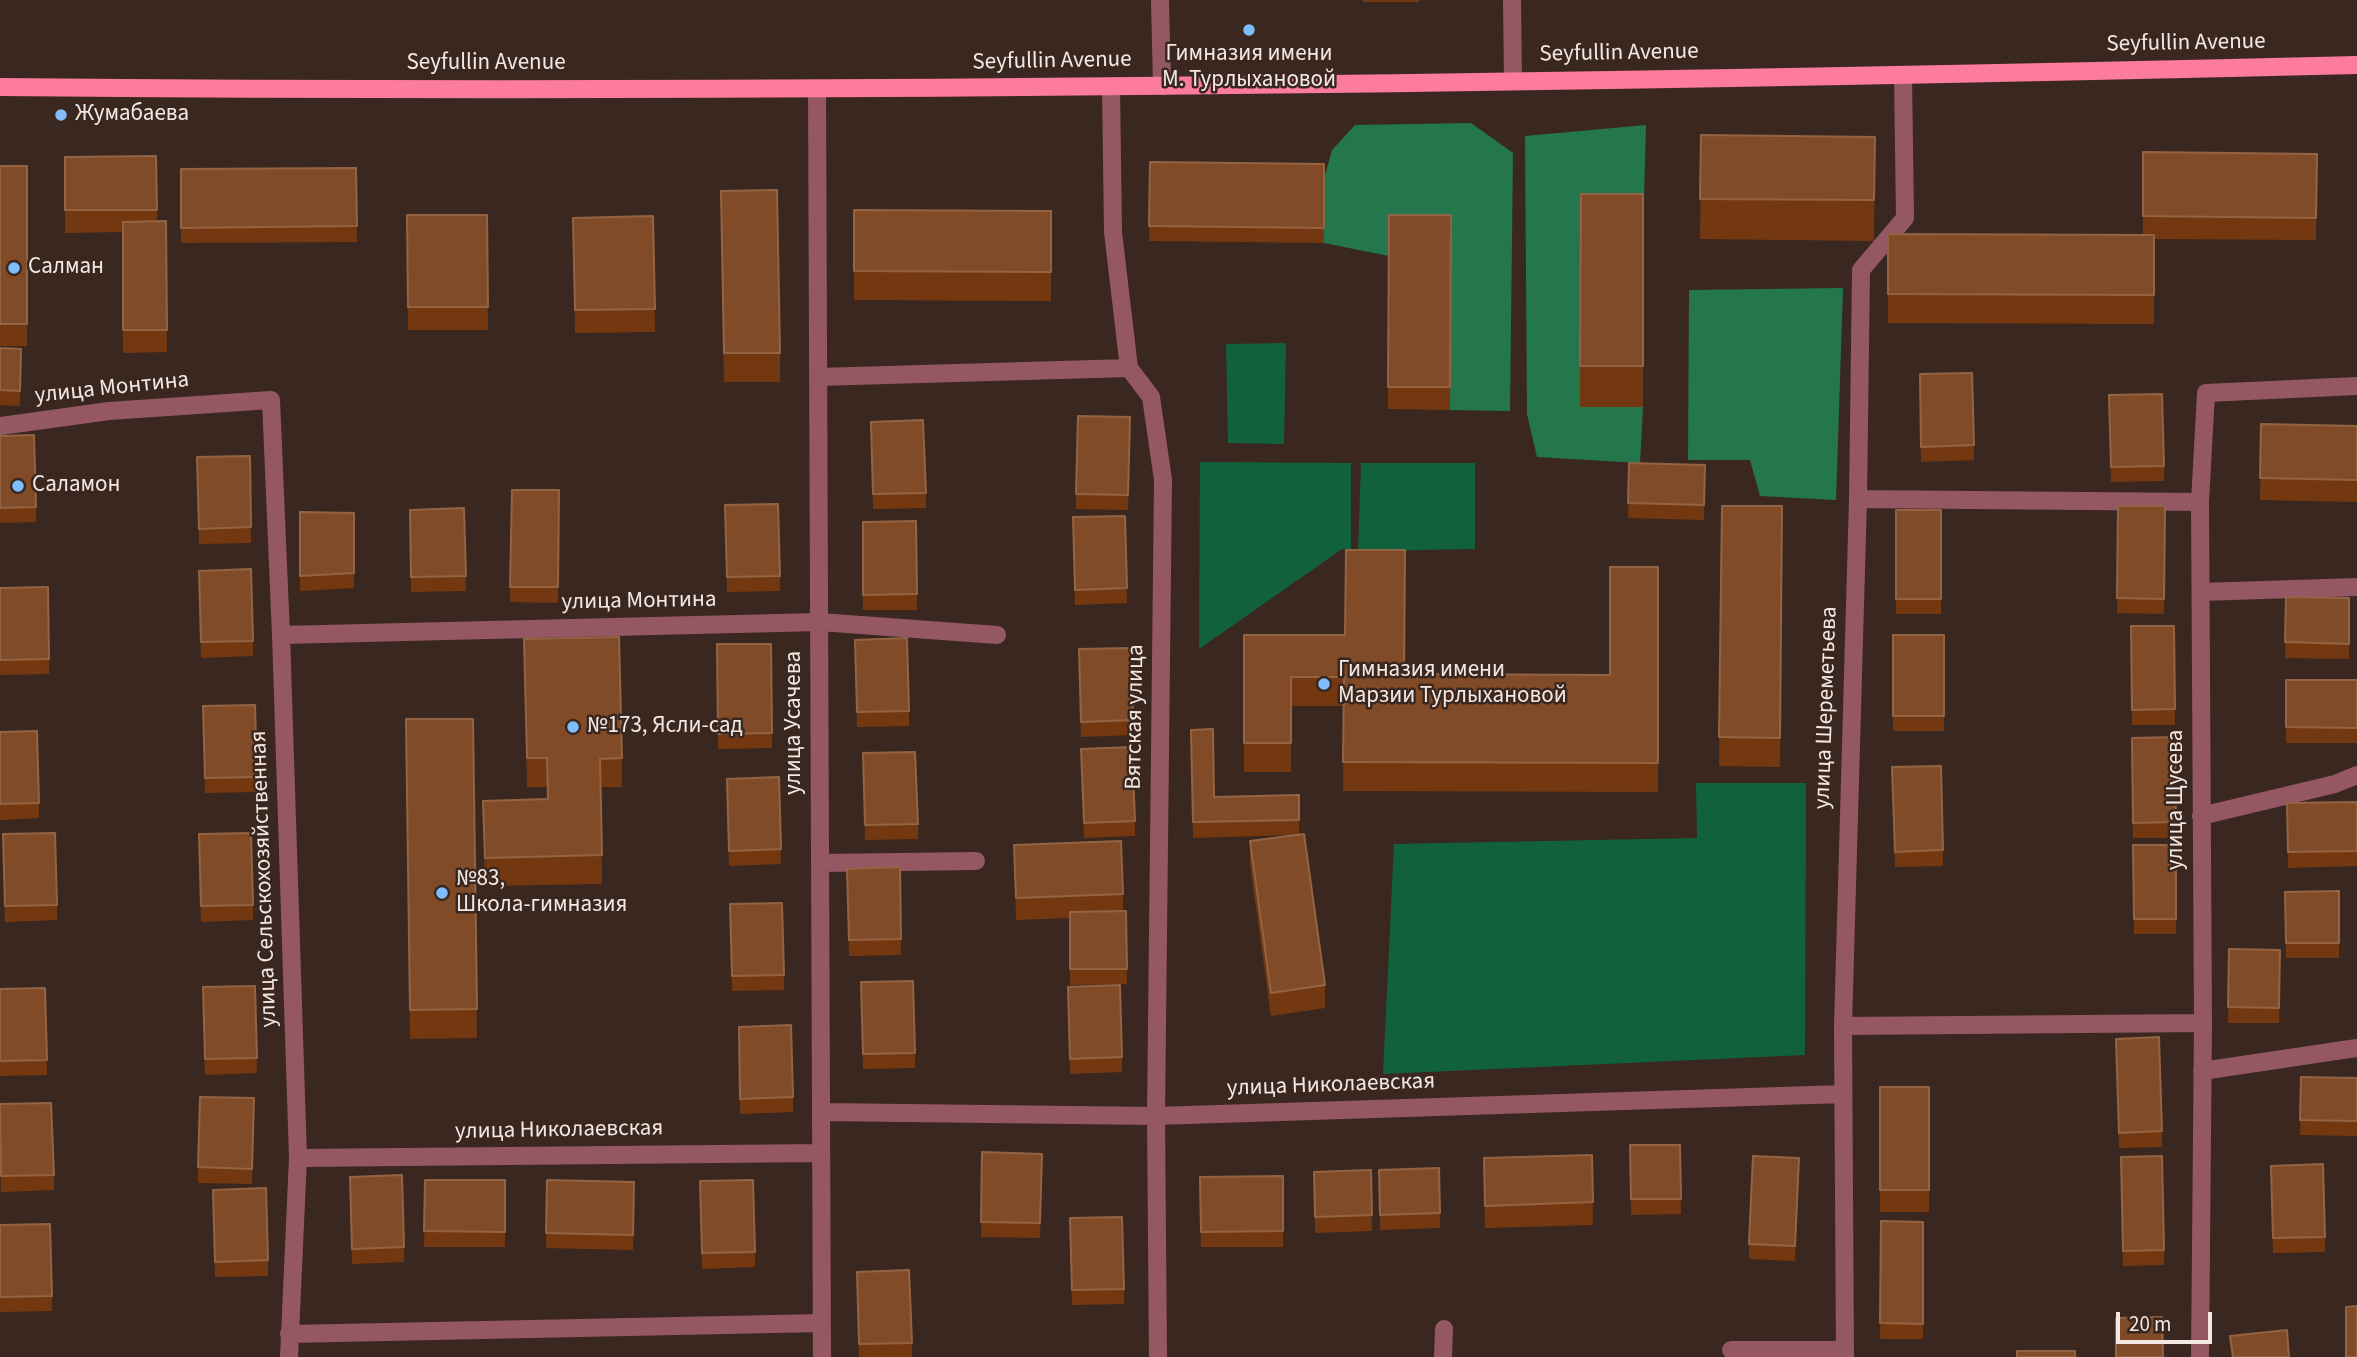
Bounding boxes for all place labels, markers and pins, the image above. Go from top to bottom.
marker: Гимназия имени М. Турлыхановой [1241,22,1257,38]
place label: Гимназия имени М. Турлыхановой [1162,41,1336,95]
place label: Жумабаева [75,101,189,129]
marker: Жумабаева [53,107,69,123]
place label: Салман [28,254,104,282]
marker: Салман [6,260,22,276]
place label: Саламон [32,472,120,500]
marker: Саламон [10,478,26,494]
place label: Гимназия имени Марзии Турлыхановой [1338,657,1567,711]
marker: Гимназия имени Марзии Турлыхановой [1316,676,1332,692]
place label: №173, Ясли-сад [587,713,743,741]
marker: №173, Ясли-сад [565,719,581,735]
place label: №83, Школа-гимназия [456,866,627,920]
marker: №83, Школа-гимназия [434,885,450,901]

